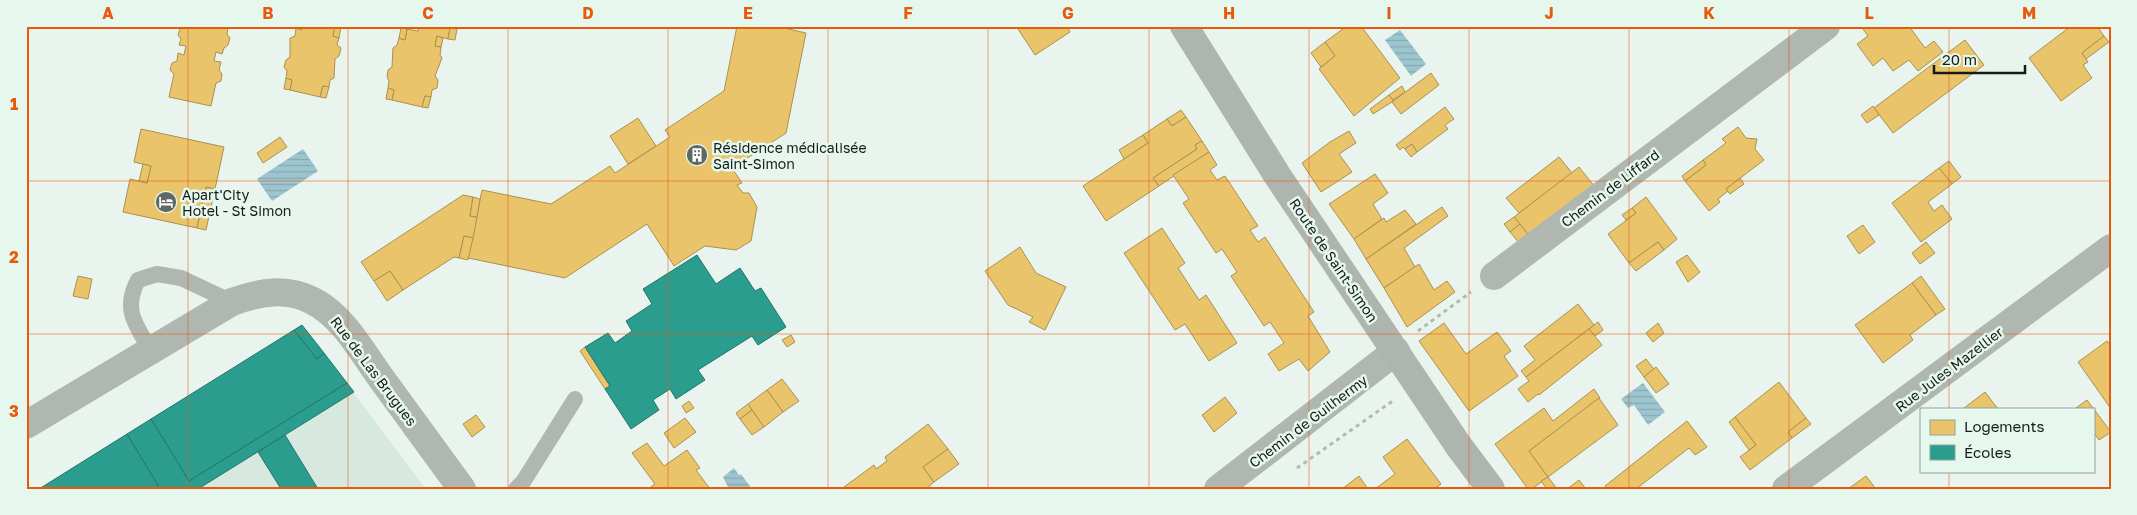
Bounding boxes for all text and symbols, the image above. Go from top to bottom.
text: A [102,3,114,23]
text: B [262,3,274,23]
text: C [422,3,434,23]
text: D [582,3,594,23]
text: E [743,3,753,23]
text: F [903,3,913,23]
text: G [1062,3,1074,23]
text: H [1223,3,1235,23]
text: I [1386,3,1392,23]
text: J [1544,3,1554,23]
text: K [1703,3,1715,23]
text: L [1864,3,1874,23]
text: M [2022,3,2036,23]
scale bar [1934,42,2026,74]
text: 20 m [1942,50,1977,68]
text: 1 [10,94,18,114]
place label: Résidence médicalisée Saint-Simon [713,139,867,172]
building icon: Résidence médicalisée Saint-Simon [685,143,709,167]
street label: Chemin de Liffard [1558,146,1662,230]
place label: Apart'City Hotel - St Simon [182,186,291,219]
hotel icon: Apart'City Hotel - St Simon [154,190,178,214]
street label: Route de Saint-Simon [1286,195,1382,325]
text: 2 [9,247,19,267]
street label: Rue de Las Brugues [327,313,421,429]
street label: Rue Jules Mazellier [1892,323,2007,415]
street label: Chemin de Guilhermy [1246,371,1371,471]
text: 3 [9,401,19,421]
legend [1920,408,2094,472]
text: Logements [1964,417,2044,435]
text: Écoles [1964,443,2012,461]

